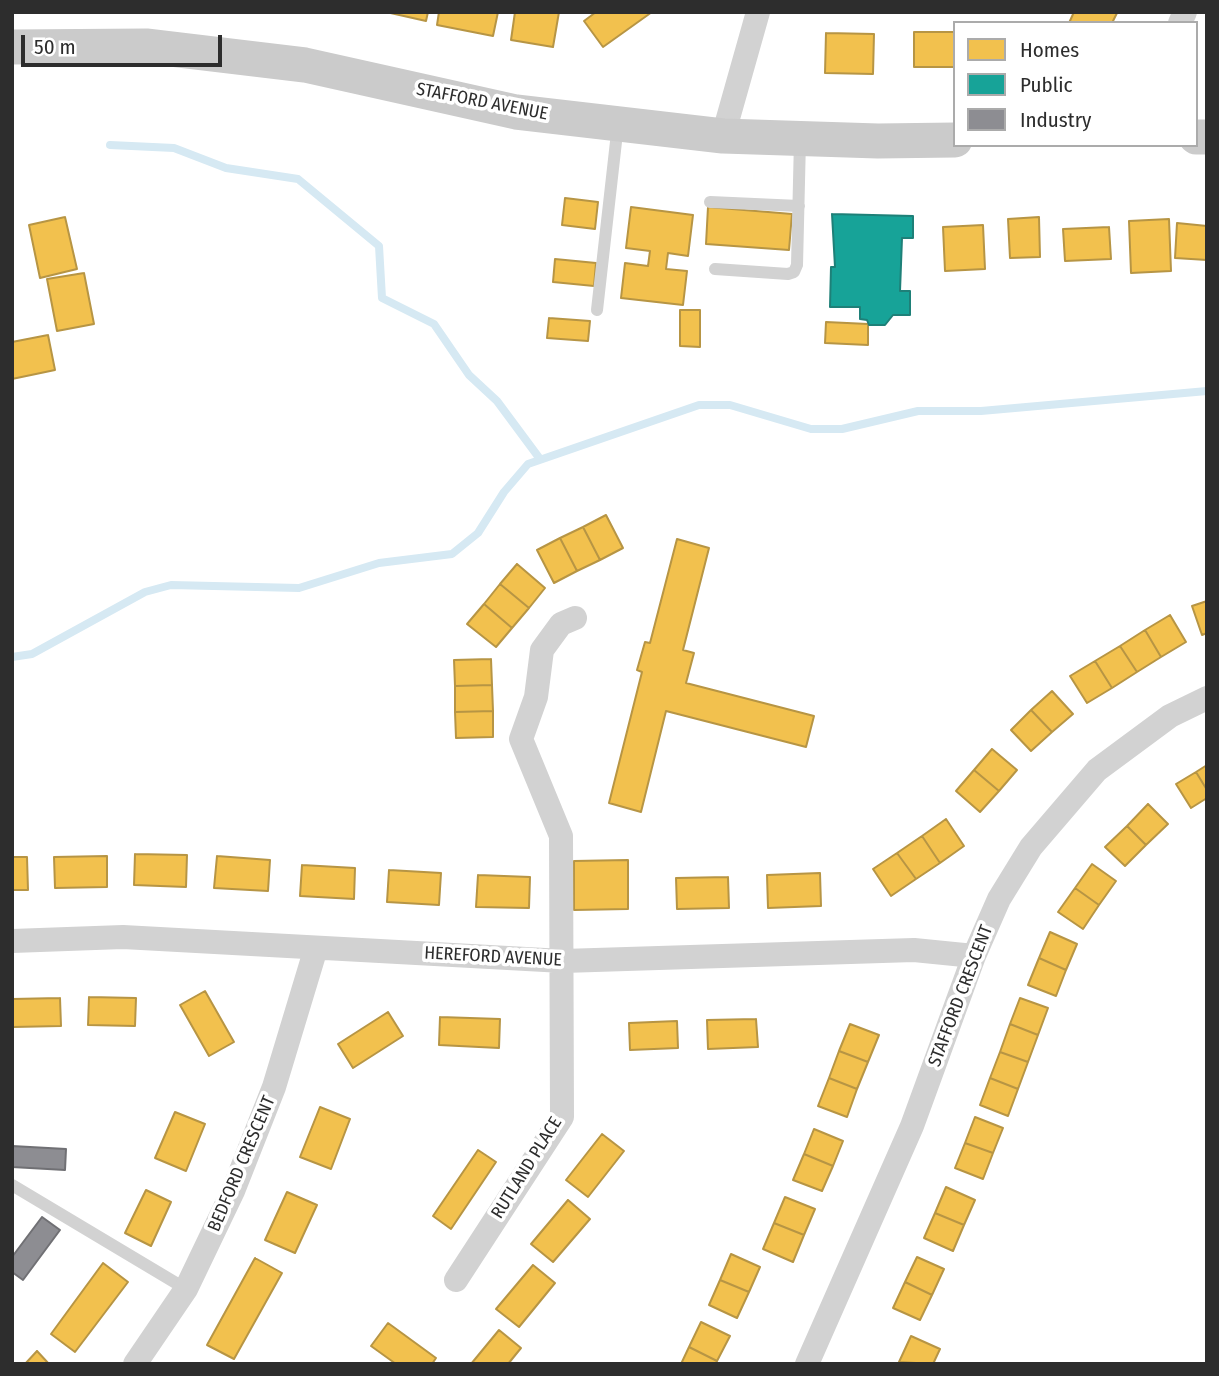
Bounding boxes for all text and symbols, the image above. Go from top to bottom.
scale bar [24,21,226,65]
legend [953,21,1198,147]
text: 50 m [34,34,76,60]
text: Homes [1020,37,1079,63]
text: Public [1020,72,1072,98]
street label: STAFFORD AVENUE [414,79,550,125]
text: Industry [1020,107,1091,133]
street label: STAFFORD CRESCENT [924,922,998,1070]
street label: HEREFORD AVENUE [424,943,562,971]
street label: BEDFORD CRESCENT [204,1093,280,1235]
street label: RUTLAND PLACE [487,1113,567,1223]

